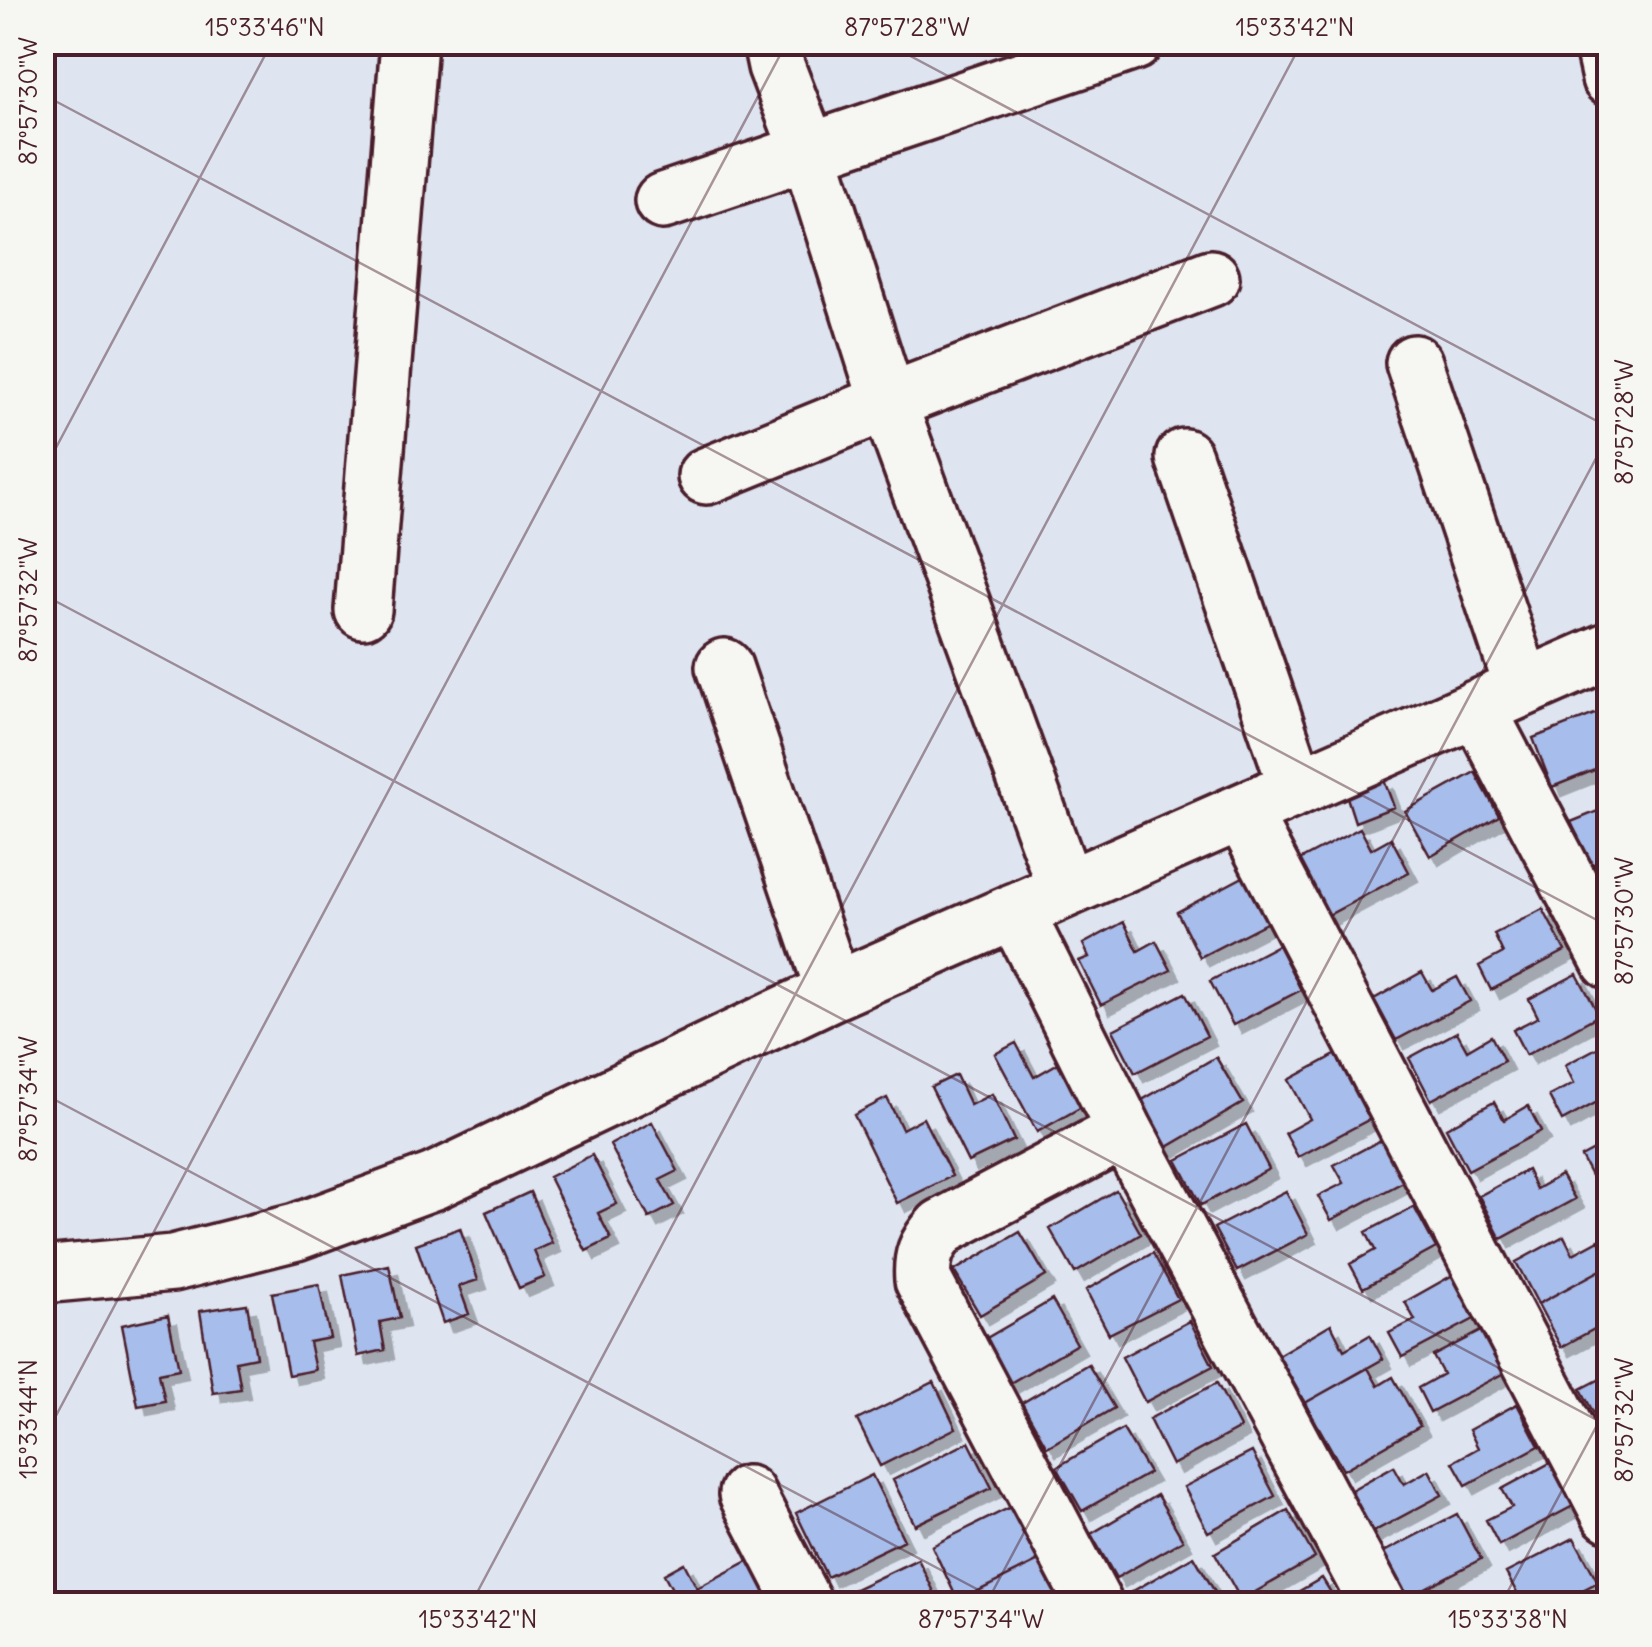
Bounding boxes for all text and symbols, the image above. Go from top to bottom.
text: 15°33'46"N [205,11,325,43]
text: 87°57'28"W [844,11,970,43]
text: 15°33'42"N [1235,11,1355,43]
text: 87°57'30"W [12,37,44,165]
text: 87°57'28"W [1608,359,1640,485]
text: 87°57'32"W [12,537,44,663]
text: 87°57'30"W [1608,857,1640,985]
text: 87°57'34"W [12,1036,44,1162]
text: 87°57'32"W [1608,1357,1640,1483]
text: 15°33'44"N [12,1359,44,1479]
text: 15°33'42"N [418,1603,538,1635]
text: 87°57'34"W [918,1603,1044,1635]
text: 15°33'38"N [1448,1603,1568,1635]

